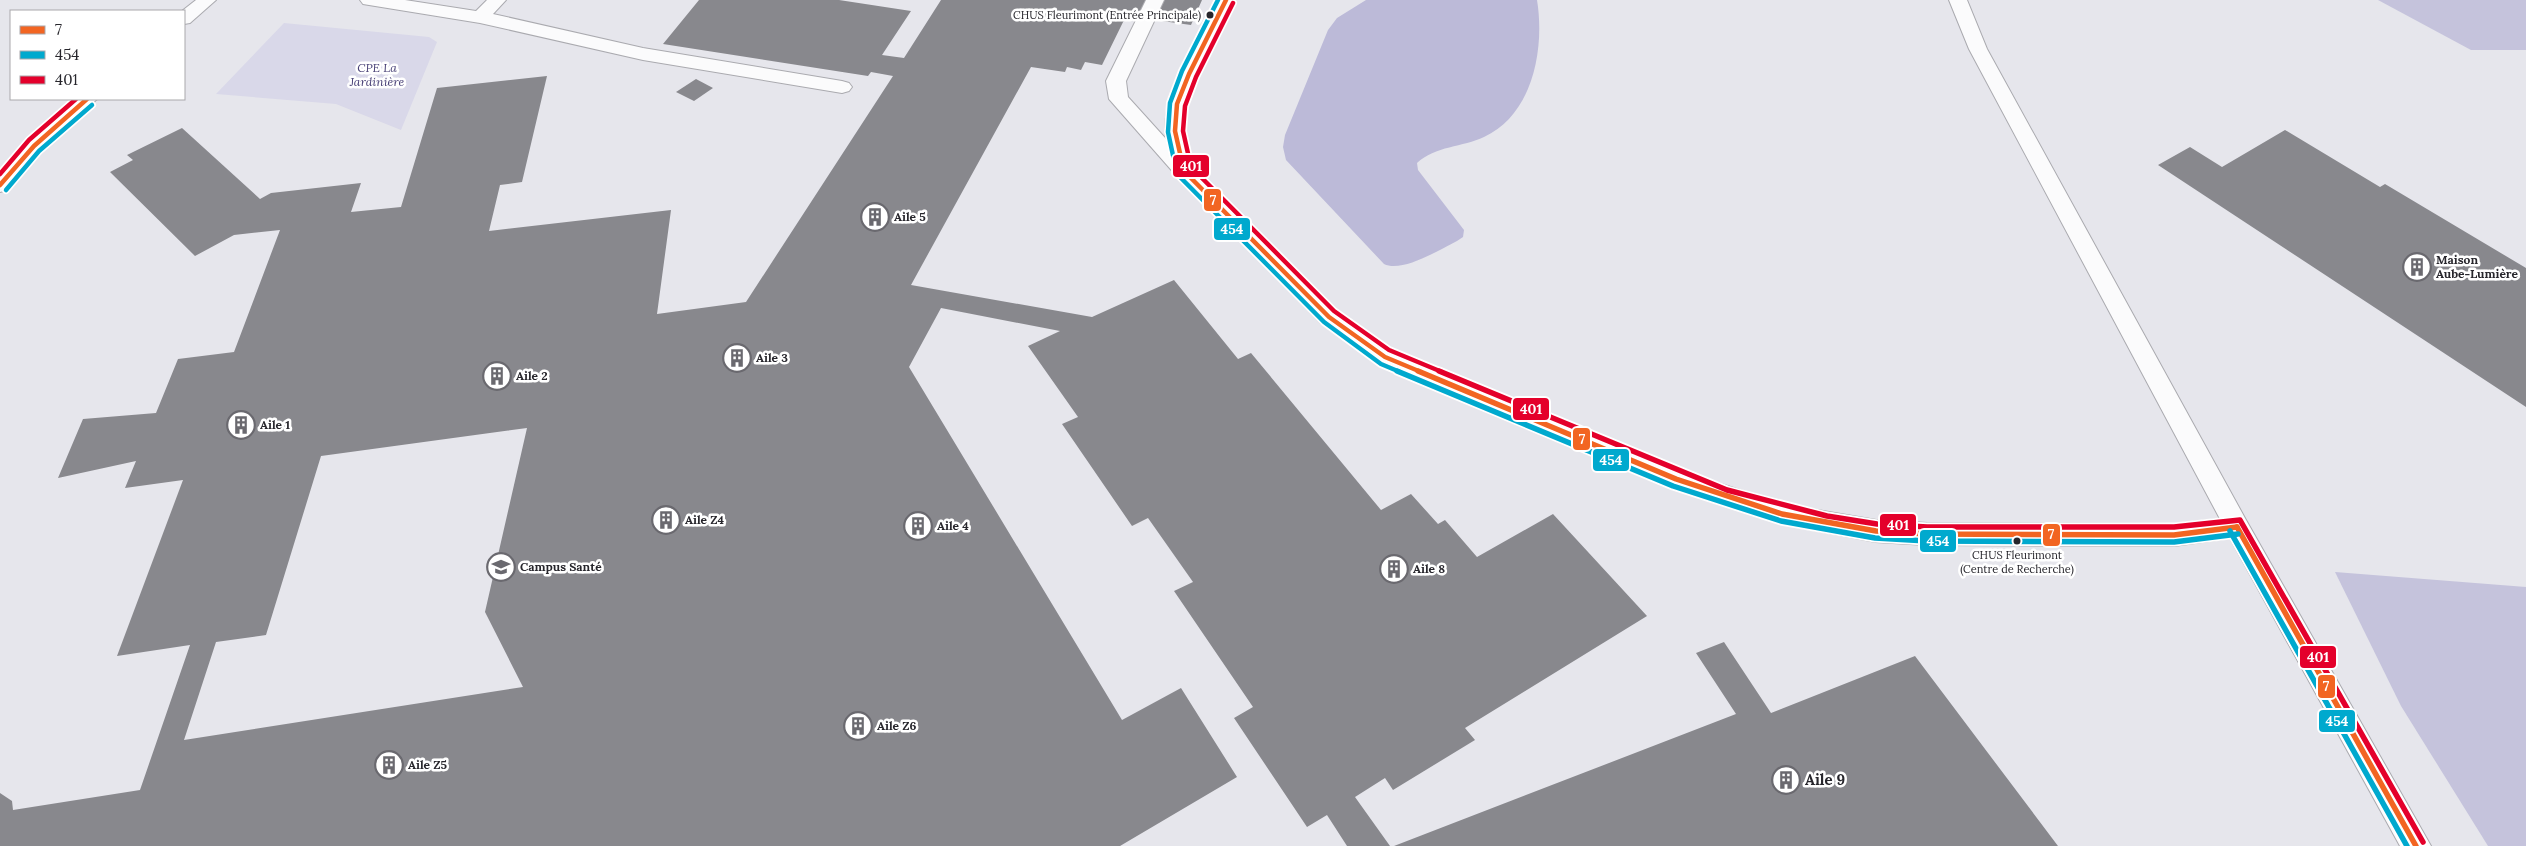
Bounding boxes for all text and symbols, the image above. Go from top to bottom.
place label: CHUS Fleurimont (Entrée Principale) [1013,8,1201,23]
legend [10,10,185,100]
marker: CHUS Fleurimont (Entrée Principale) [1205,10,1215,20]
text: 7 [55,20,62,39]
text: 454 [55,45,79,64]
park label: CPE La Jardinière [349,60,405,89]
text: 401 [55,70,78,89]
line badge: 401 [1172,154,1210,178]
text: 401 [1180,157,1202,175]
line badge: 7 [1203,188,1222,212]
text: 7 [1210,191,1217,209]
building icon: Aile 5 [860,202,890,232]
place label: Aile 5 [894,209,926,224]
line badge: 454 [1213,217,1251,241]
text: 454 [1220,220,1244,238]
building icon: Maison Aube-Lumière [2402,252,2432,282]
place label: Maison Aube-Lumière [2436,252,2519,281]
building icon: Aile 3 [722,343,752,373]
place label: Aile 3 [756,350,788,365]
building icon: Aile 2 [482,361,512,391]
place label: Aile 2 [516,368,548,383]
line badge: 401 [1512,397,1550,421]
text: 401 [1520,400,1542,418]
building icon: Aile 1 [226,410,256,440]
place label: Aile 1 [260,417,290,432]
line badge: 7 [1572,427,1591,451]
text: 7 [1579,430,1586,448]
line badge: 454 [1592,448,1630,472]
text: 454 [1599,451,1623,469]
building icon: Aile Z4 [651,505,681,535]
building icon: Aile 4 [903,511,933,541]
place label: Aile Z4 [685,512,724,527]
line badge: 401 [1879,513,1917,537]
text: 401 [1887,516,1909,534]
place label: Aile 4 [937,518,969,533]
line badge: 7 [2042,523,2061,547]
text: 7 [2048,525,2055,543]
line badge: 454 [1919,529,1957,553]
text: 454 [1926,532,1950,550]
marker: CHUS Fleurimont (Centre de Recherche) [2012,536,2022,546]
place label: CHUS Fleurimont (Centre de Recherche) [1960,548,2074,577]
school or university icon: Campus Santé [486,552,516,582]
building icon: Aile 8 [1379,554,1409,584]
place label: Campus Santé [520,559,602,574]
place label: Aile 8 [1413,561,1445,576]
line badge: 401 [2299,645,2337,669]
text: 401 [2307,648,2329,666]
line badge: 7 [2317,674,2336,699]
text: 7 [2323,677,2330,695]
line badge: 454 [2318,709,2356,733]
building icon: Aile Z6 [843,711,873,741]
text: 454 [2325,712,2349,730]
place label: Aile Z6 [877,718,916,733]
building icon: Aile Z5 [374,750,404,780]
place label: Aile Z5 [408,757,447,772]
building icon: Aile 9 [1771,765,1801,795]
place label: Aile 9 [1805,770,1845,789]

